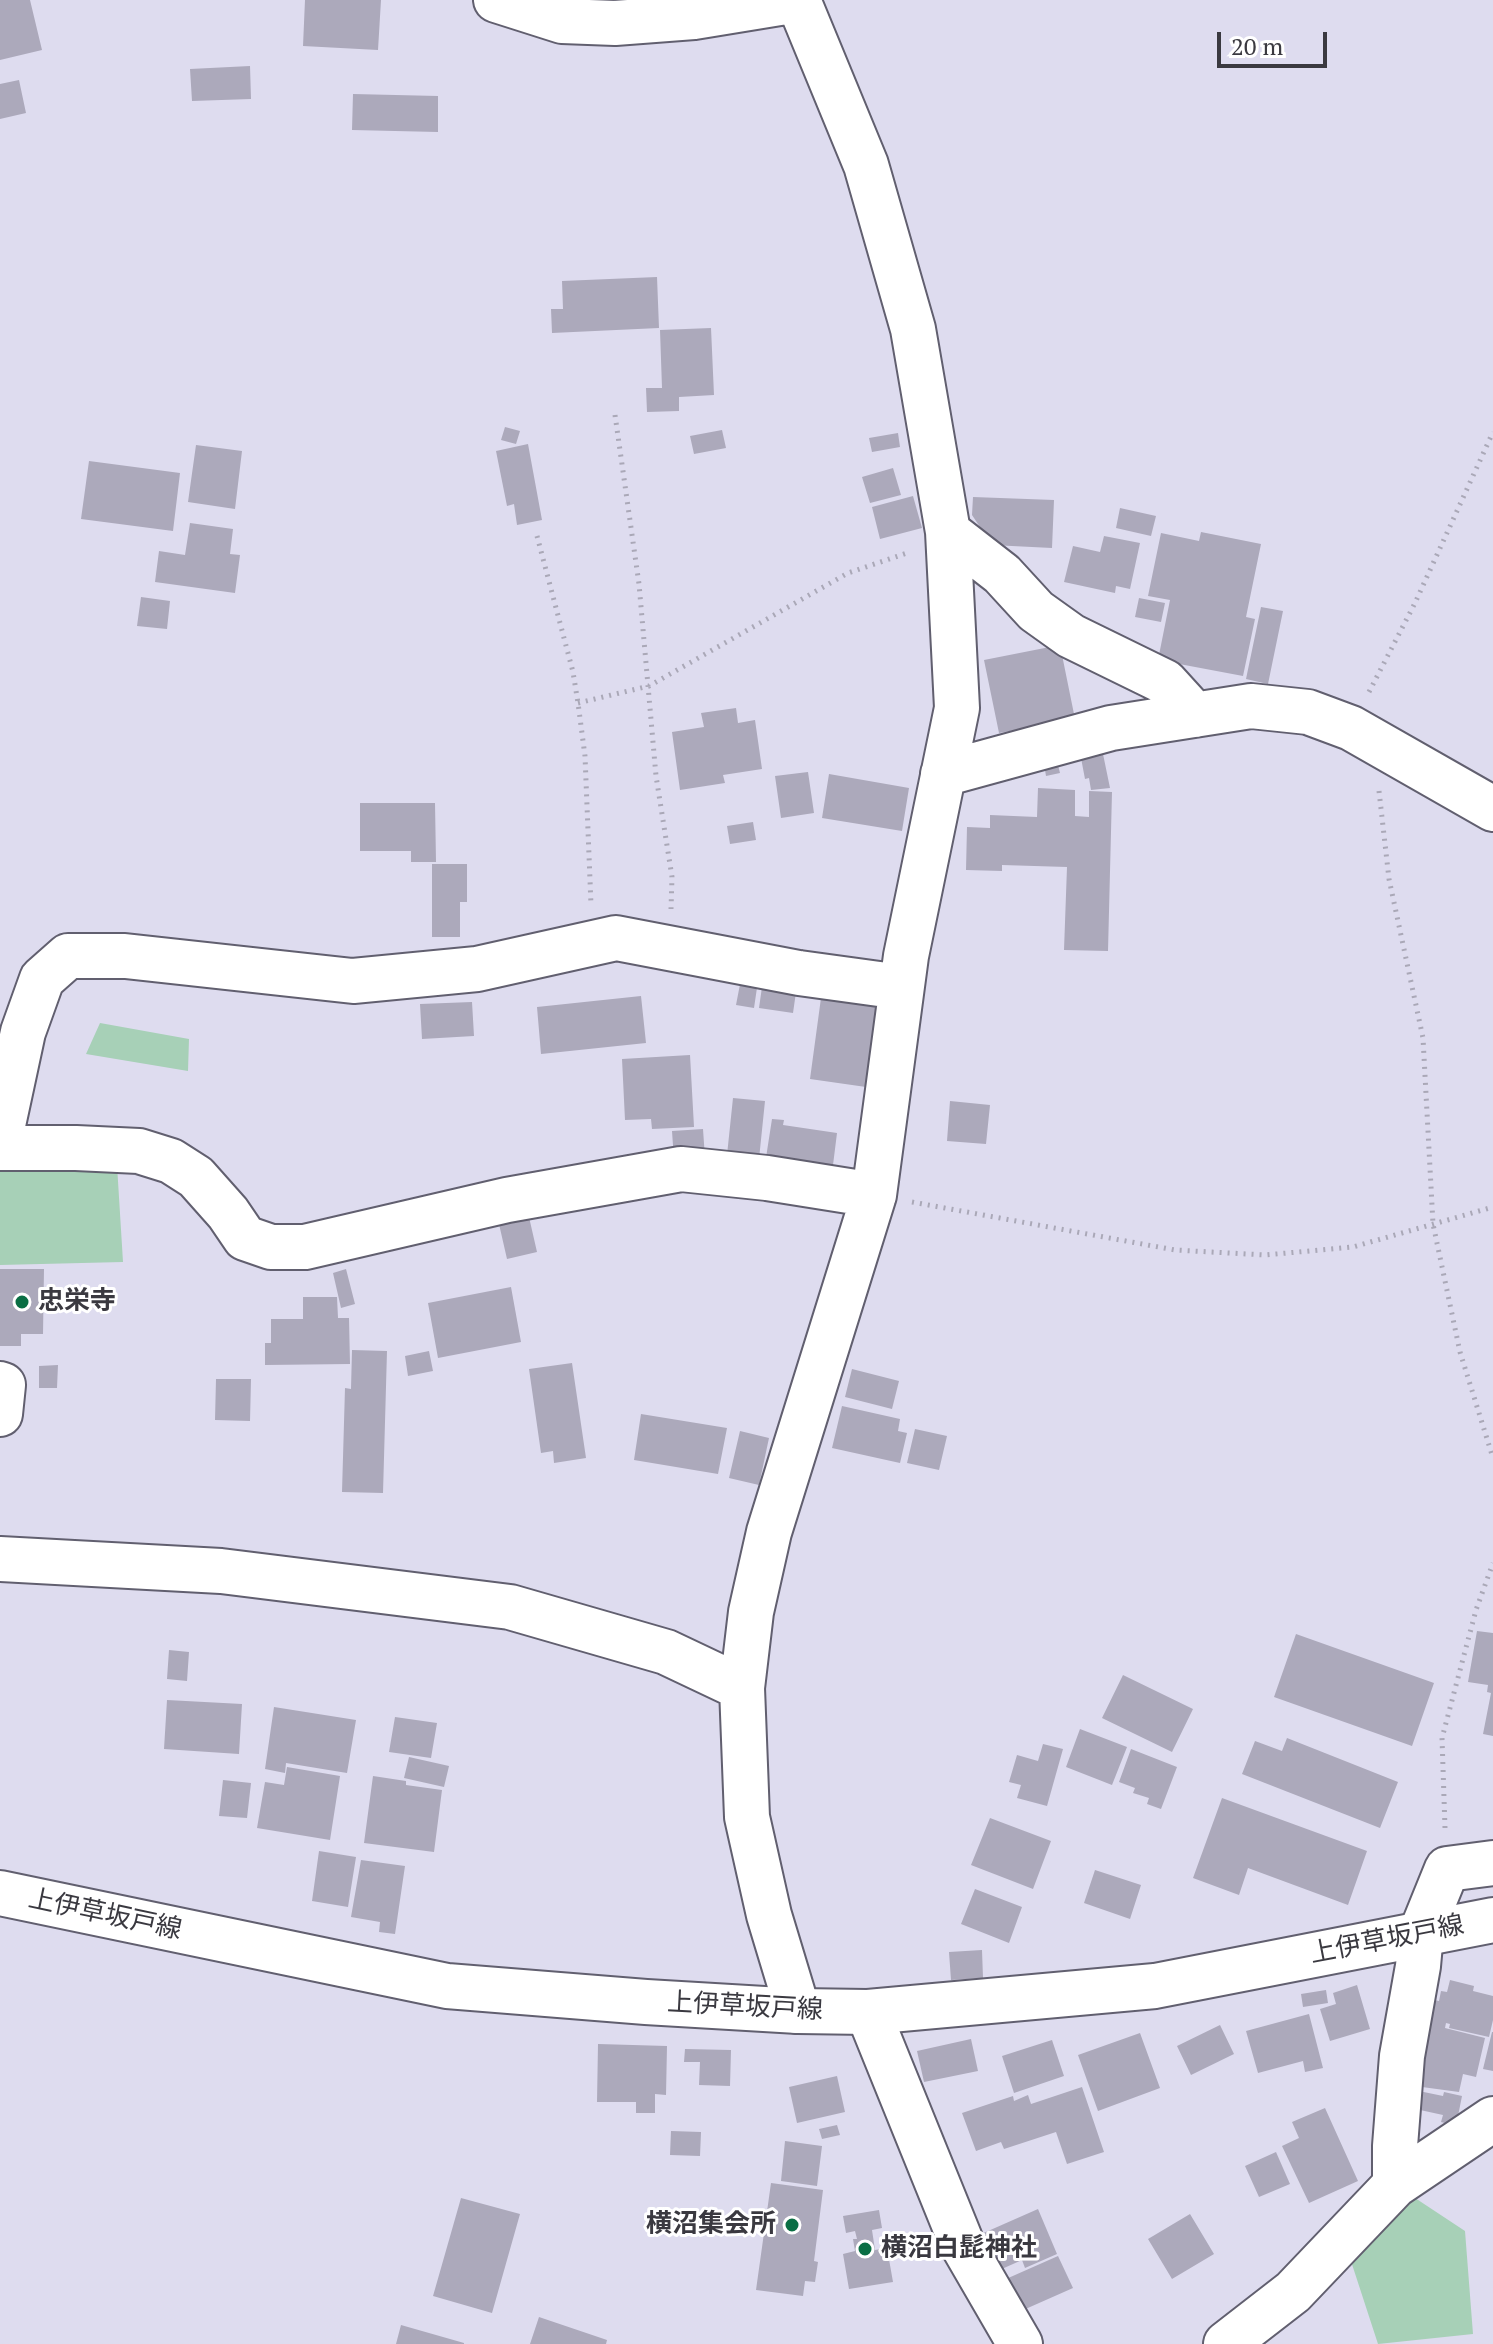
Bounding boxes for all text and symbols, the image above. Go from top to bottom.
scale bar [1221,16,1331,66]
text: 20 m [1231,30,1283,62]
place label: 忠栄寺 [38,1286,116,1318]
marker: 忠栄寺 [13,1293,31,1311]
street label: 上伊草坂戸線 [25,1884,185,1946]
street label: 上伊草坂戸線 [1307,1910,1467,1970]
street label: 上伊草坂戸線 [666,1987,824,2027]
place label: 横沼集会所 [646,2209,776,2241]
marker: 横沼集会所 [783,2216,801,2234]
place label: 横沼白髭神社 [881,2233,1037,2265]
marker: 横沼白髭神社 [856,2240,874,2258]

